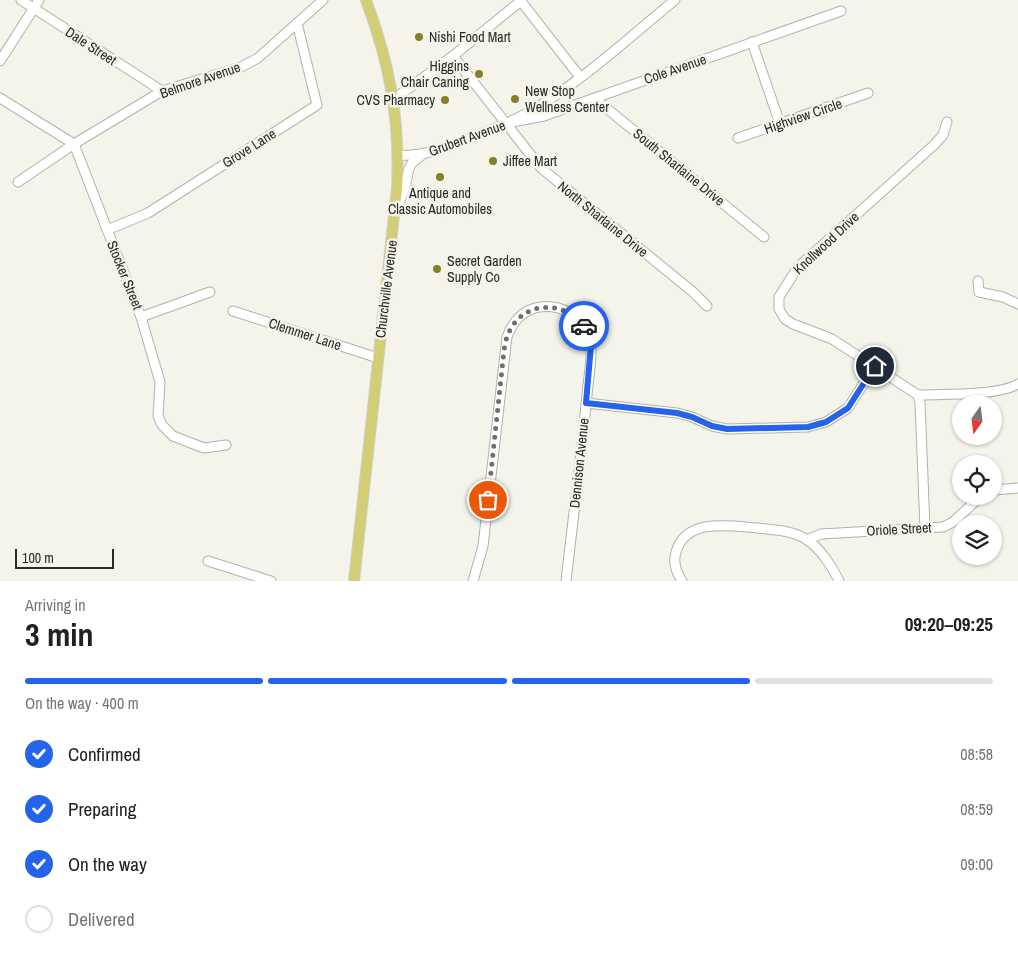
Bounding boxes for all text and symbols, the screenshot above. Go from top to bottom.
street label: Dale Street [62,23,120,69]
place label: Nishi Food Mart [429,28,511,46]
marker: Nishi Food Mart [413,31,425,43]
street label: Cole Avenue [641,50,709,88]
place label: Higgins Chair Caning [401,57,470,91]
street label: Belmore Avenue [157,58,243,102]
marker: Higgins Chair Caning [473,68,485,80]
place label: New Stop Wellness Center [525,82,609,116]
place label: CVS Pharmacy [357,91,435,109]
marker: New Stop Wellness Center [509,93,521,105]
marker: CVS Pharmacy [439,94,451,106]
street label: Highview Circle [762,94,844,138]
street label: Grubert Avenue [426,116,508,160]
street label: Grove Lane [219,124,279,172]
street label: South Sharlaine Drive [629,124,729,210]
place label: Jiffee Mart [503,152,557,170]
marker: Jiffee Mart [487,155,499,167]
marker: Antique and Classic Automobiles [434,171,446,183]
street label: North Sharlaine Drive [554,177,652,261]
place label: Antique and Classic Automobiles [388,184,492,218]
street label: Knollwood Drive [789,208,863,278]
street label: Stocker Street [103,238,147,312]
street label: Churchville Avenue [371,239,401,339]
place label: Secret Garden Supply Co [447,252,522,286]
marker: Secret Garden Supply Co [431,263,443,275]
courier [559,301,609,351]
icon: car [570,312,598,340]
street label: Clemmer Lane [266,314,344,354]
pin [854,345,896,387]
icon: home [861,352,889,380]
north arrow [952,395,1002,445]
map controls [952,395,1002,565]
street label: Dennison Avenue [565,417,593,509]
button: locate [952,455,1002,505]
pin [467,479,509,521]
icon: bag [474,486,502,514]
button: layers [952,515,1002,565]
street label: Oriole Street [866,518,932,540]
scale bar [15,546,114,569]
text: 100 m [22,549,54,567]
text: Arriving in [25,594,86,616]
text: 09:20–09:25 [905,611,993,637]
text: 3 min [25,613,94,656]
text: On the way · 400 m [25,692,139,714]
icon: check [25,740,53,768]
text: Confirmed [68,741,141,767]
text: 08:58 [960,743,993,765]
icon: check [25,795,53,823]
text: Preparing [68,796,136,822]
text: 08:59 [960,798,993,820]
icon: check [25,850,53,878]
text: On the way [68,851,147,877]
text: 09:00 [960,853,993,875]
text: Delivered [68,906,135,932]

